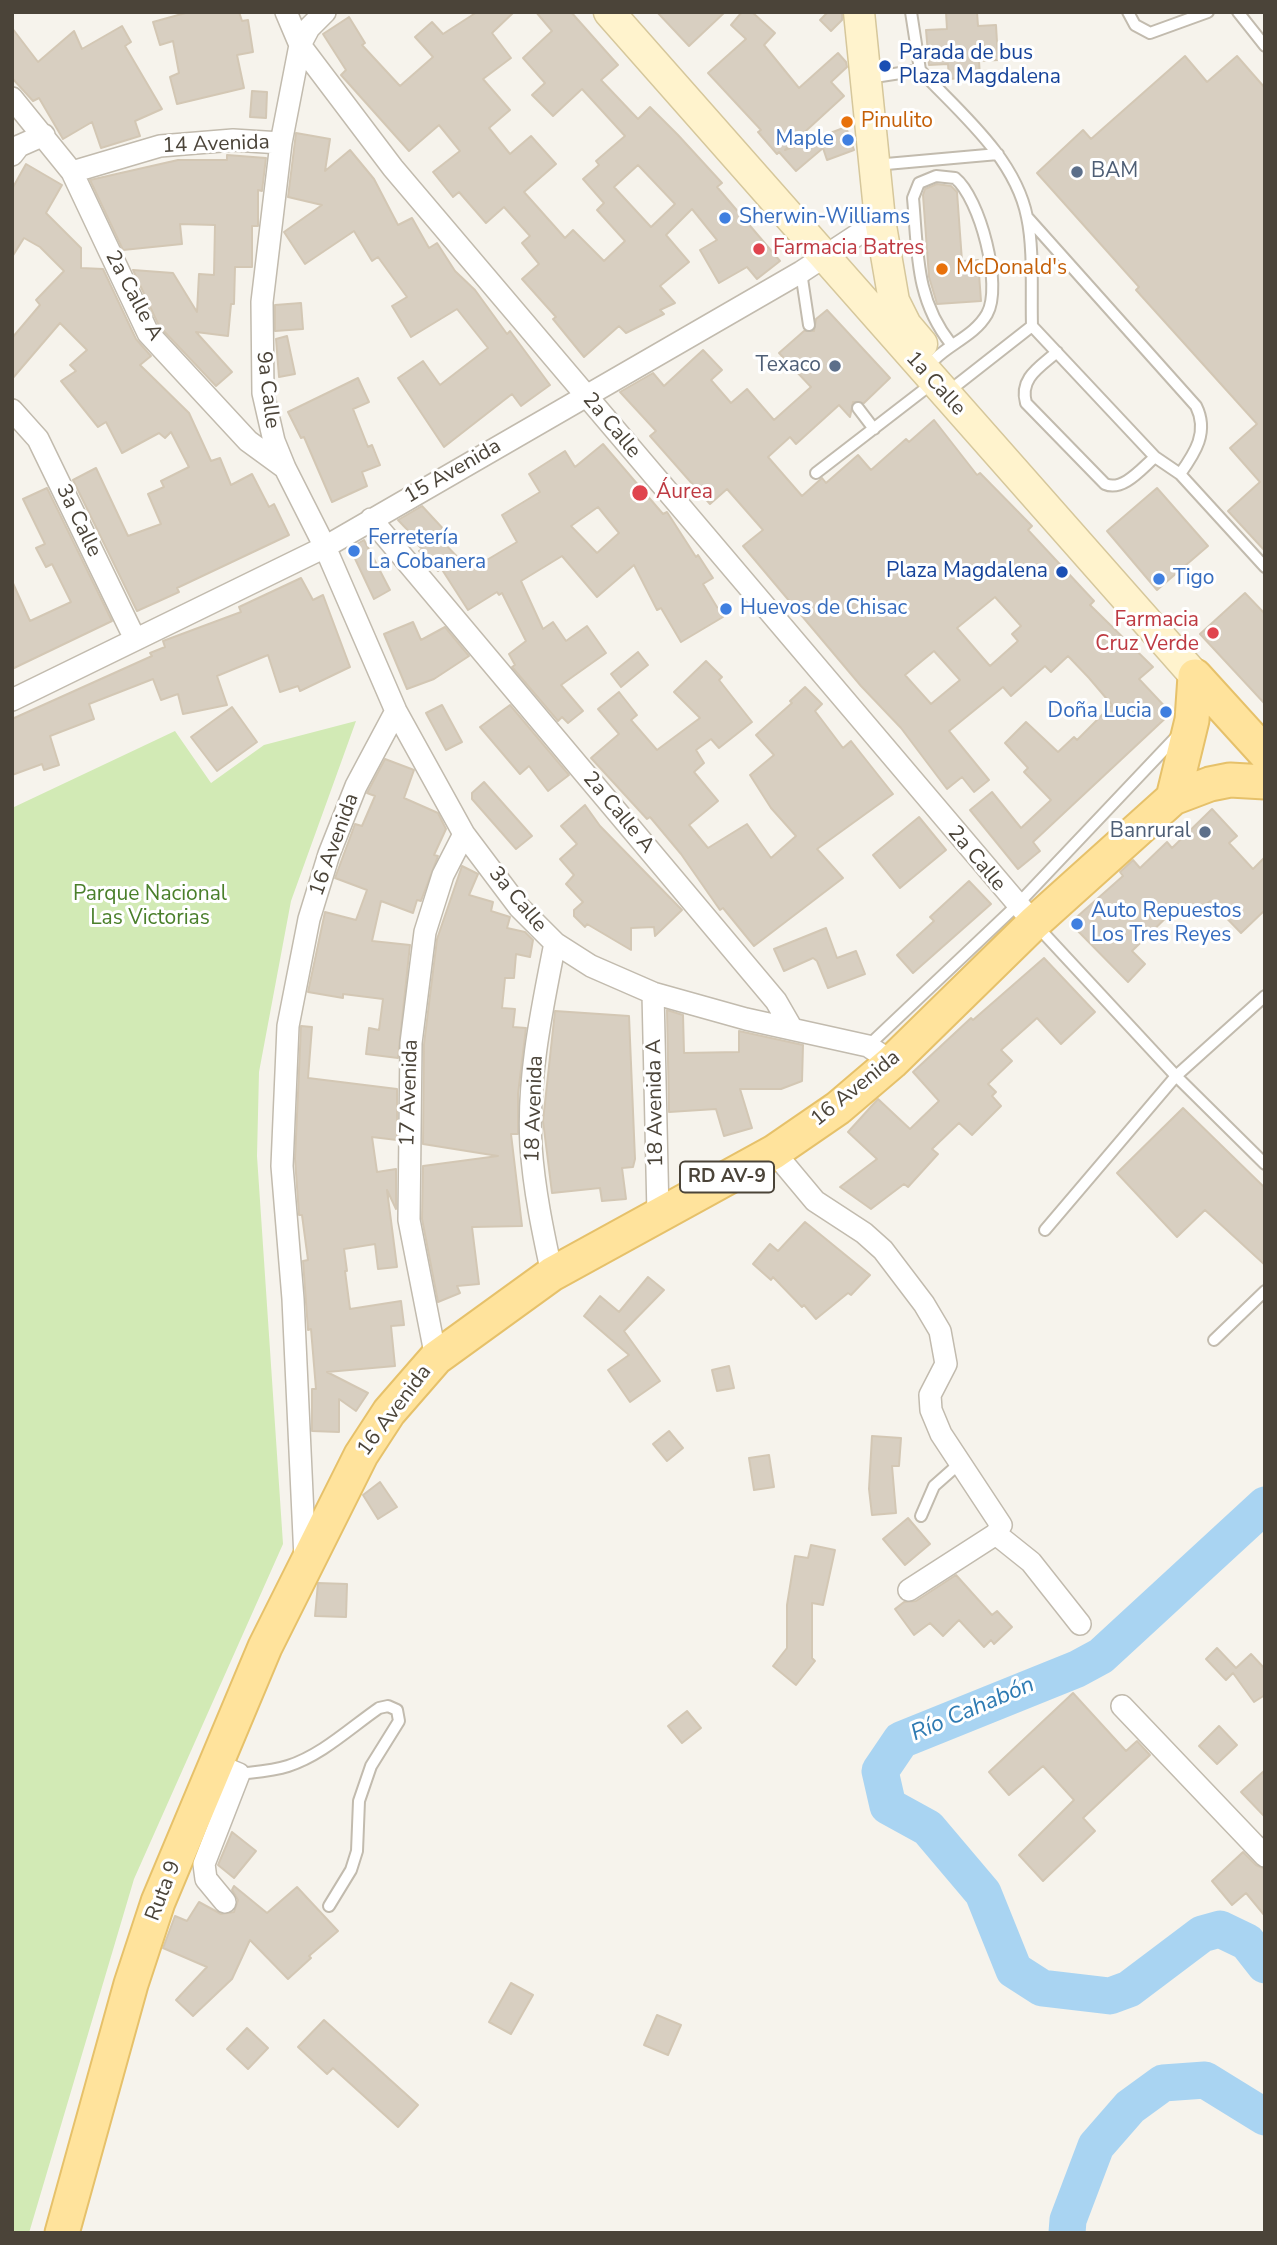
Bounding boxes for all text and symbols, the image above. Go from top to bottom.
place label: Parada de bus Plaza Magdalena [899,41,1061,91]
marker: Parada de bus Plaza Magdalena [877,58,893,74]
place label: Pinulito [861,109,933,135]
marker: Pinulito [839,114,855,130]
place label: Maple [775,127,834,153]
street label: 14 Avenida [162,131,270,159]
marker: Maple [840,132,856,148]
place label: BAM [1091,159,1138,185]
marker: BAM [1069,164,1085,180]
place label: Sherwin-Williams [739,205,910,231]
marker: Sherwin-Williams [717,210,733,226]
place label: Farmacia Batres [773,236,924,262]
marker: Farmacia Batres [751,241,767,257]
street label: 2a Calle A [99,247,167,345]
place label: McDonald's [956,256,1067,282]
marker: McDonald's [934,261,950,277]
street label: 1a Calle [900,347,970,421]
street label: 9a Calle [250,350,284,430]
place label: Texaco [756,353,821,379]
marker: Texaco [827,358,843,374]
street label: 2a Calle [576,388,646,464]
street label: 15 Avenida [400,434,506,510]
place label: Áurea [656,480,713,506]
street label: 3a Calle [50,481,106,561]
marker: Áurea [630,483,650,503]
place label: Ferretería La Cobanera [368,526,486,576]
marker: Ferretería La Cobanera [346,543,362,559]
place label: Plaza Magdalena [886,559,1048,585]
marker: Plaza Magdalena [1054,564,1070,580]
place label: Tigo [1173,566,1214,592]
marker: Tigo [1151,571,1167,587]
place label: Huevos de Chisac [740,596,907,622]
marker: Huevos de Chisac [718,601,734,617]
place label: Farmacia Cruz Verde [1095,608,1199,658]
marker: Farmacia Cruz Verde [1205,625,1221,641]
place label: Doña Lucia [1048,699,1152,725]
marker: Doña Lucia [1158,704,1174,720]
street label: 2a Calle A [577,767,659,859]
street label: 16 Avenida [305,790,365,900]
place label: Banrural [1110,819,1191,845]
street label: 2a Calle [941,821,1011,897]
marker: Banrural [1197,824,1213,840]
street label: 3a Calle [482,862,552,938]
park label: Parque Nacional Las Victorias [73,882,227,932]
place label: Auto Repuestos Los Tres Reyes [1091,899,1242,949]
marker: Auto Repuestos Los Tres Reyes [1069,916,1085,932]
street label: 17 Avenida [396,1039,424,1147]
street label: 18 Avenida A [642,1039,670,1167]
street label: 16 Avenida [806,1045,906,1133]
street label: 18 Avenida [521,1055,549,1163]
road number: RD AV-9 [680,1162,774,1192]
street label: 16 Avenida [353,1361,437,1461]
water label: Río Cahabón [907,1672,1039,1748]
street label: Ruta 9 [141,1857,187,1925]

